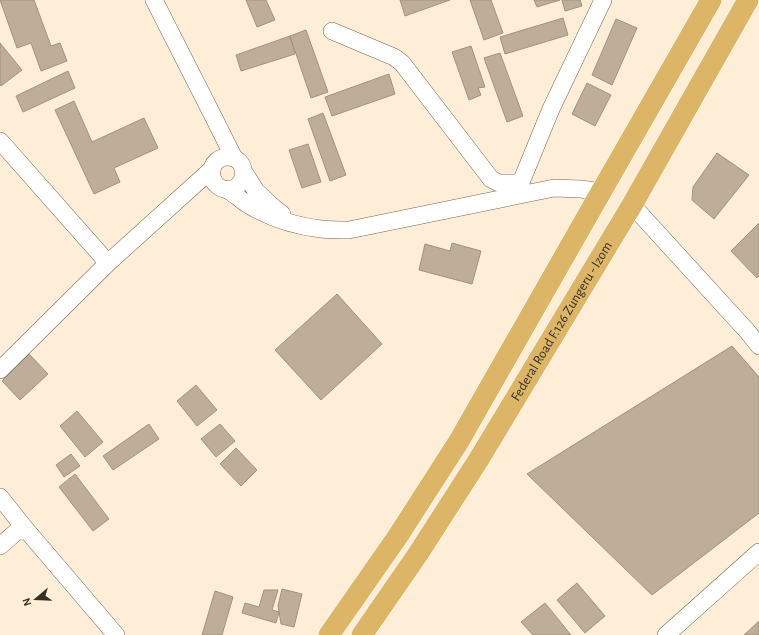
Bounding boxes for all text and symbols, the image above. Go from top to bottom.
street label: Federal Road F.126 Zungeru - Izom [509,239,615,403]
north arrow [16,579,56,619]
text: N [21,597,33,608]

